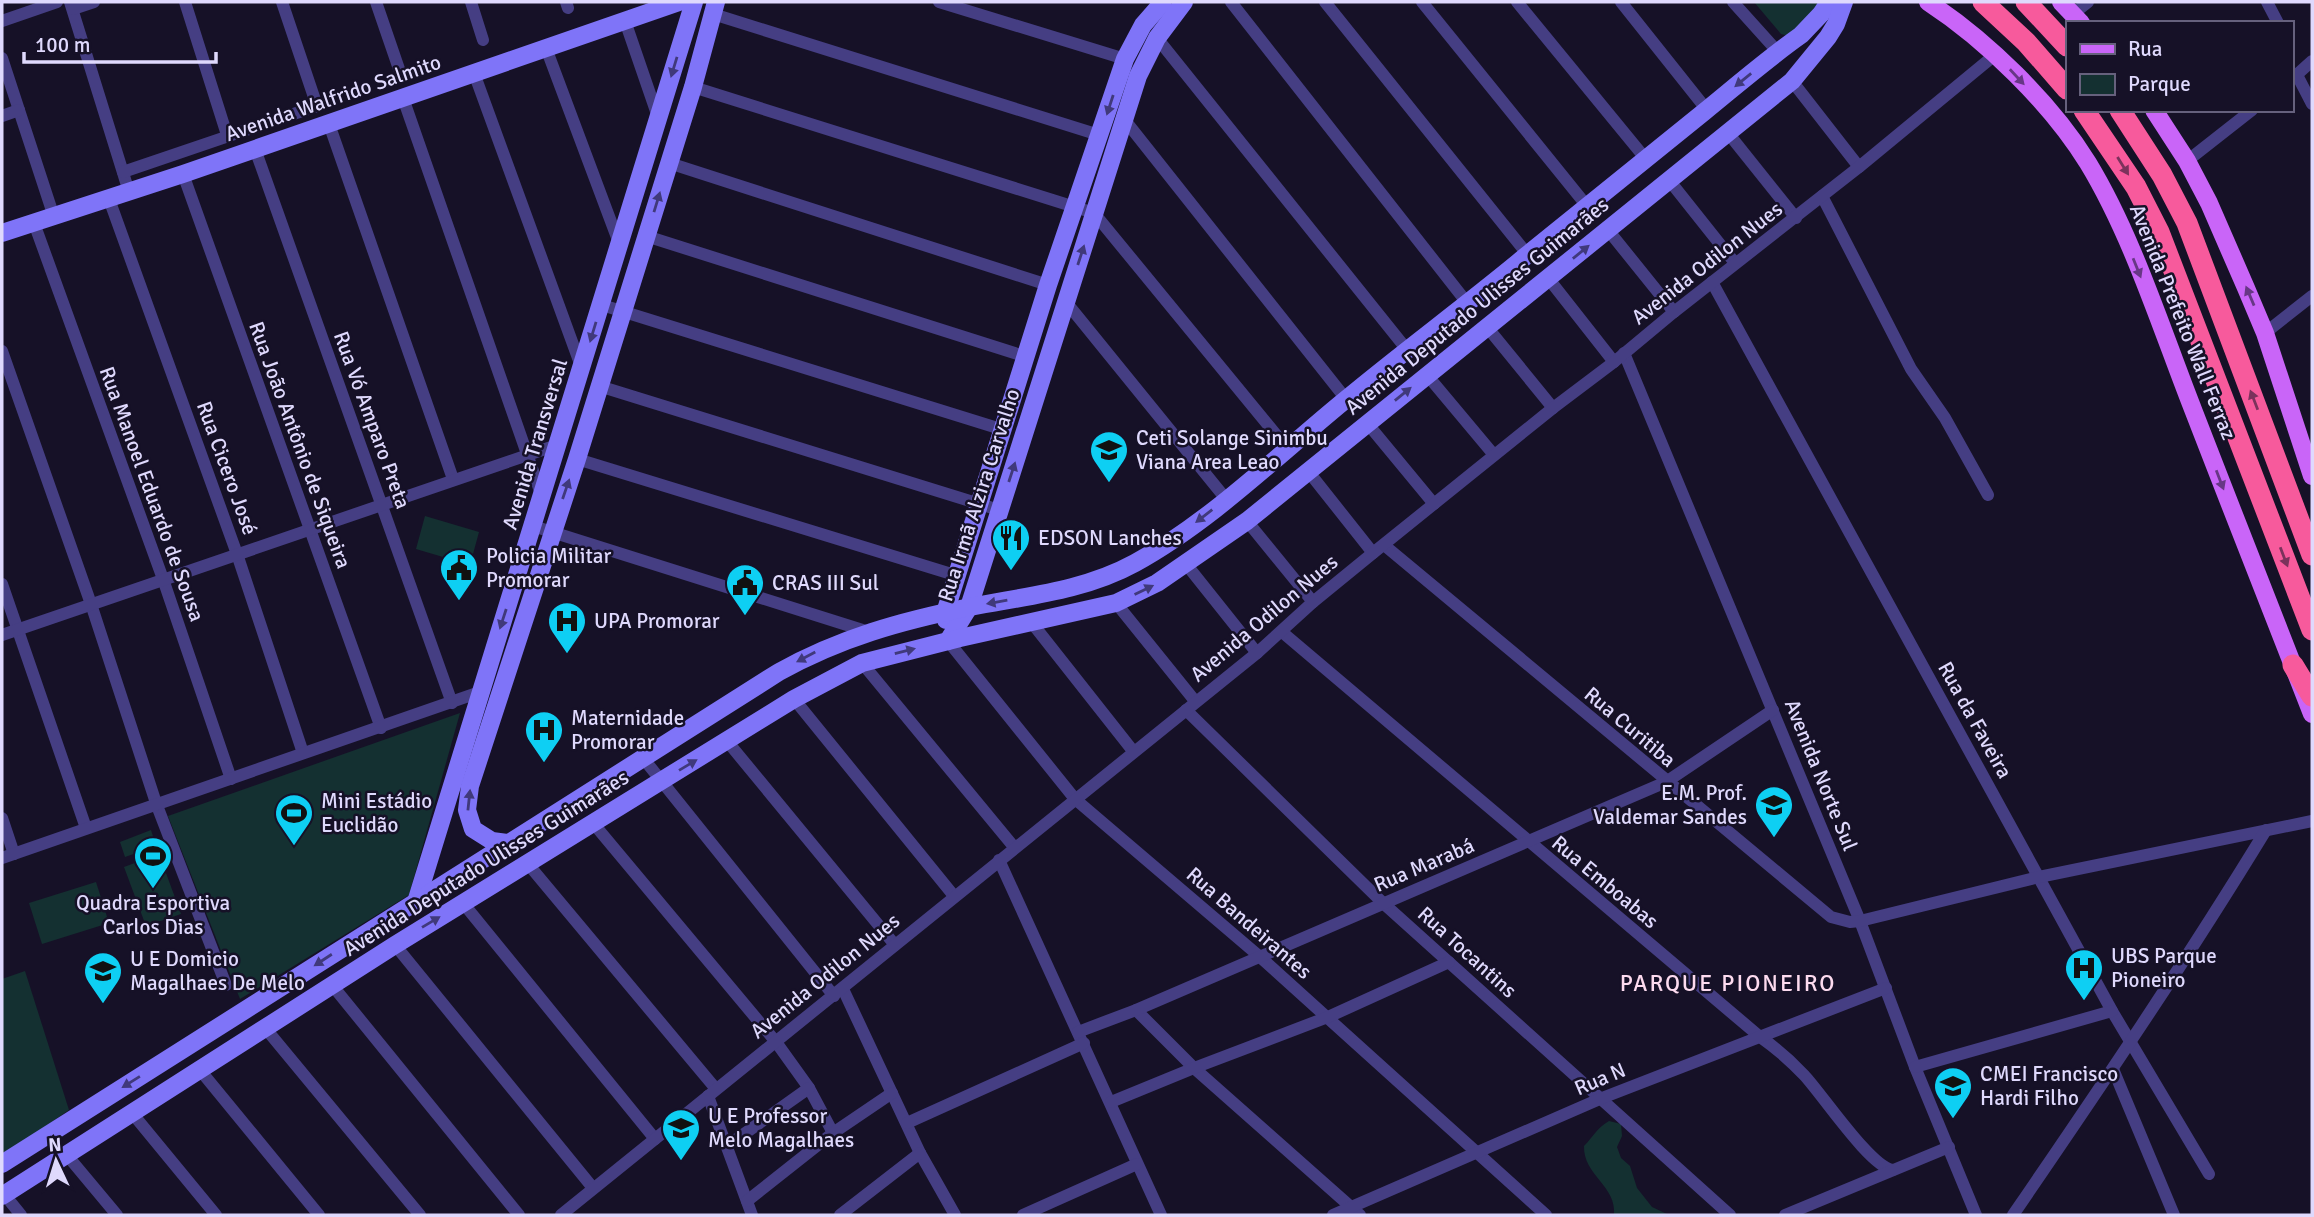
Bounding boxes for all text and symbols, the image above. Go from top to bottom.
scale bar [24,21,217,65]
legend [2066,21,2293,112]
text: 100 m [35,32,90,58]
text: Rua [2128,36,2162,62]
street label: Avenida Walfrido Salmito [222,49,444,147]
one-way arrow [668,57,678,78]
one-way arrow [2009,68,2025,85]
text: Parque [2128,71,2191,97]
one-way arrow [1734,73,1752,88]
one-way arrow [1104,94,1114,115]
one-way arrow [2117,157,2130,176]
one-way arrow [652,192,663,213]
street label: Avenida Deputado Ulisses Guimarães [1340,192,1614,420]
street label: Avenida Odilon Nues [1626,196,1788,330]
street label: Avenida Prefeito Wall Ferraz [2124,201,2242,443]
one-way arrow [1571,244,1589,259]
one-way arrow [1076,245,1087,266]
one-way arrow [2132,258,2143,279]
one-way arrow [2244,286,2255,307]
street label: Rua João Antônio de Siqueira [243,318,357,572]
one-way arrow [588,321,598,342]
street label: Rua Vó Amparo Preta [328,328,416,512]
street label: Avenida Transversal [497,355,573,533]
street label: Rua Manoel Eduardo de Sousa [94,363,210,625]
street label: Rua Irmã Alzira Carvalho [932,385,1026,605]
one-way arrow [1394,387,1412,402]
one-way arrow [2249,389,2260,410]
street label: Rua Cicero José [191,398,263,538]
place label: Ceti Solange Sinimbu Viana Area Leao [1136,425,1328,475]
school or university icon: Ceti Solange Sinimbu Viana Area Leao [1088,429,1130,484]
one-way arrow [1007,461,1017,482]
one-way arrow [2215,470,2226,491]
one-way arrow [561,479,572,500]
one-way arrow [1196,509,1214,524]
restaurant icon: EDSON Lanches [990,517,1032,572]
place label: EDSON Lanches [1038,525,1182,551]
place label: Policia Militar Promorar [486,543,611,593]
public building icon: Policia Militar Promorar [438,547,480,602]
one-way arrow [2279,547,2290,568]
street label: Avenida Odilon Nues [1185,549,1343,687]
public building icon: CRAS III Sul [724,562,766,617]
place label: CRAS III Sul [772,570,879,596]
one-way arrow [1134,584,1154,595]
one-way arrow [986,597,1008,608]
hospital icon: UPA Promorar [546,600,588,655]
place label: UPA Promorar [594,608,720,634]
one-way arrow [498,609,508,630]
one-way arrow [894,645,916,656]
one-way arrow [796,652,816,663]
street label: Rua da Faveira [1932,657,2018,783]
street label: Rua Curitiba [1579,681,1681,773]
street label: Avenida Norte Sul [1779,696,1863,854]
place label: Maternidade Promorar [571,705,684,755]
hospital icon: Maternidade Promorar [523,709,565,764]
one-way arrow [678,758,697,771]
street label: Avenida Deputado Ulisses Guimarães [339,764,633,962]
place label: E.M. Prof. Valdemar Sandes [1593,780,1747,830]
school or university icon: E.M. Prof. Valdemar Sandes [1753,784,1795,839]
place label: Mini Estádio Euclidão [321,788,432,838]
one-way arrow [463,789,474,811]
sports icon: Mini Estádio Euclidão [273,792,315,847]
street label: Rua Emboabas [1546,830,1664,934]
street label: Rua Marabá [1370,832,1478,898]
sports icon: Quadra Esportiva Carlos Dias [132,835,174,890]
street label: Rua Bandeirantes [1181,861,1317,985]
place label: Quadra Esportiva Carlos Dias [76,890,230,940]
street label: Rua Tocantins [1412,901,1522,1003]
street label: Avenida Odilon Nues [745,908,905,1044]
one-way arrow [422,916,441,929]
place label: UBS Parque Pioneiro [2111,943,2217,993]
place label: U E Domicio Magalhaes De Melo [130,946,305,996]
hospital icon: UBS Parque Pioneiro [2063,947,2105,1002]
school or university icon: U E Domicio Magalhaes De Melo [82,950,124,1005]
one-way arrow [313,953,332,966]
district label: PARQUE PIONEIRO [1620,969,1836,998]
street label: Rua N [1570,1057,1630,1101]
place label: CMEI Francisco Hardi Filho [1980,1061,2118,1111]
school or university icon: CMEI Francisco Hardi Filho [1932,1065,1974,1120]
one-way arrow [121,1076,140,1088]
place label: U E Professor Melo Magalhaes [708,1103,854,1153]
school or university icon: U E Professor Melo Magalhaes [660,1107,702,1162]
north arrow [21,1126,91,1196]
text: N [47,1133,62,1157]

